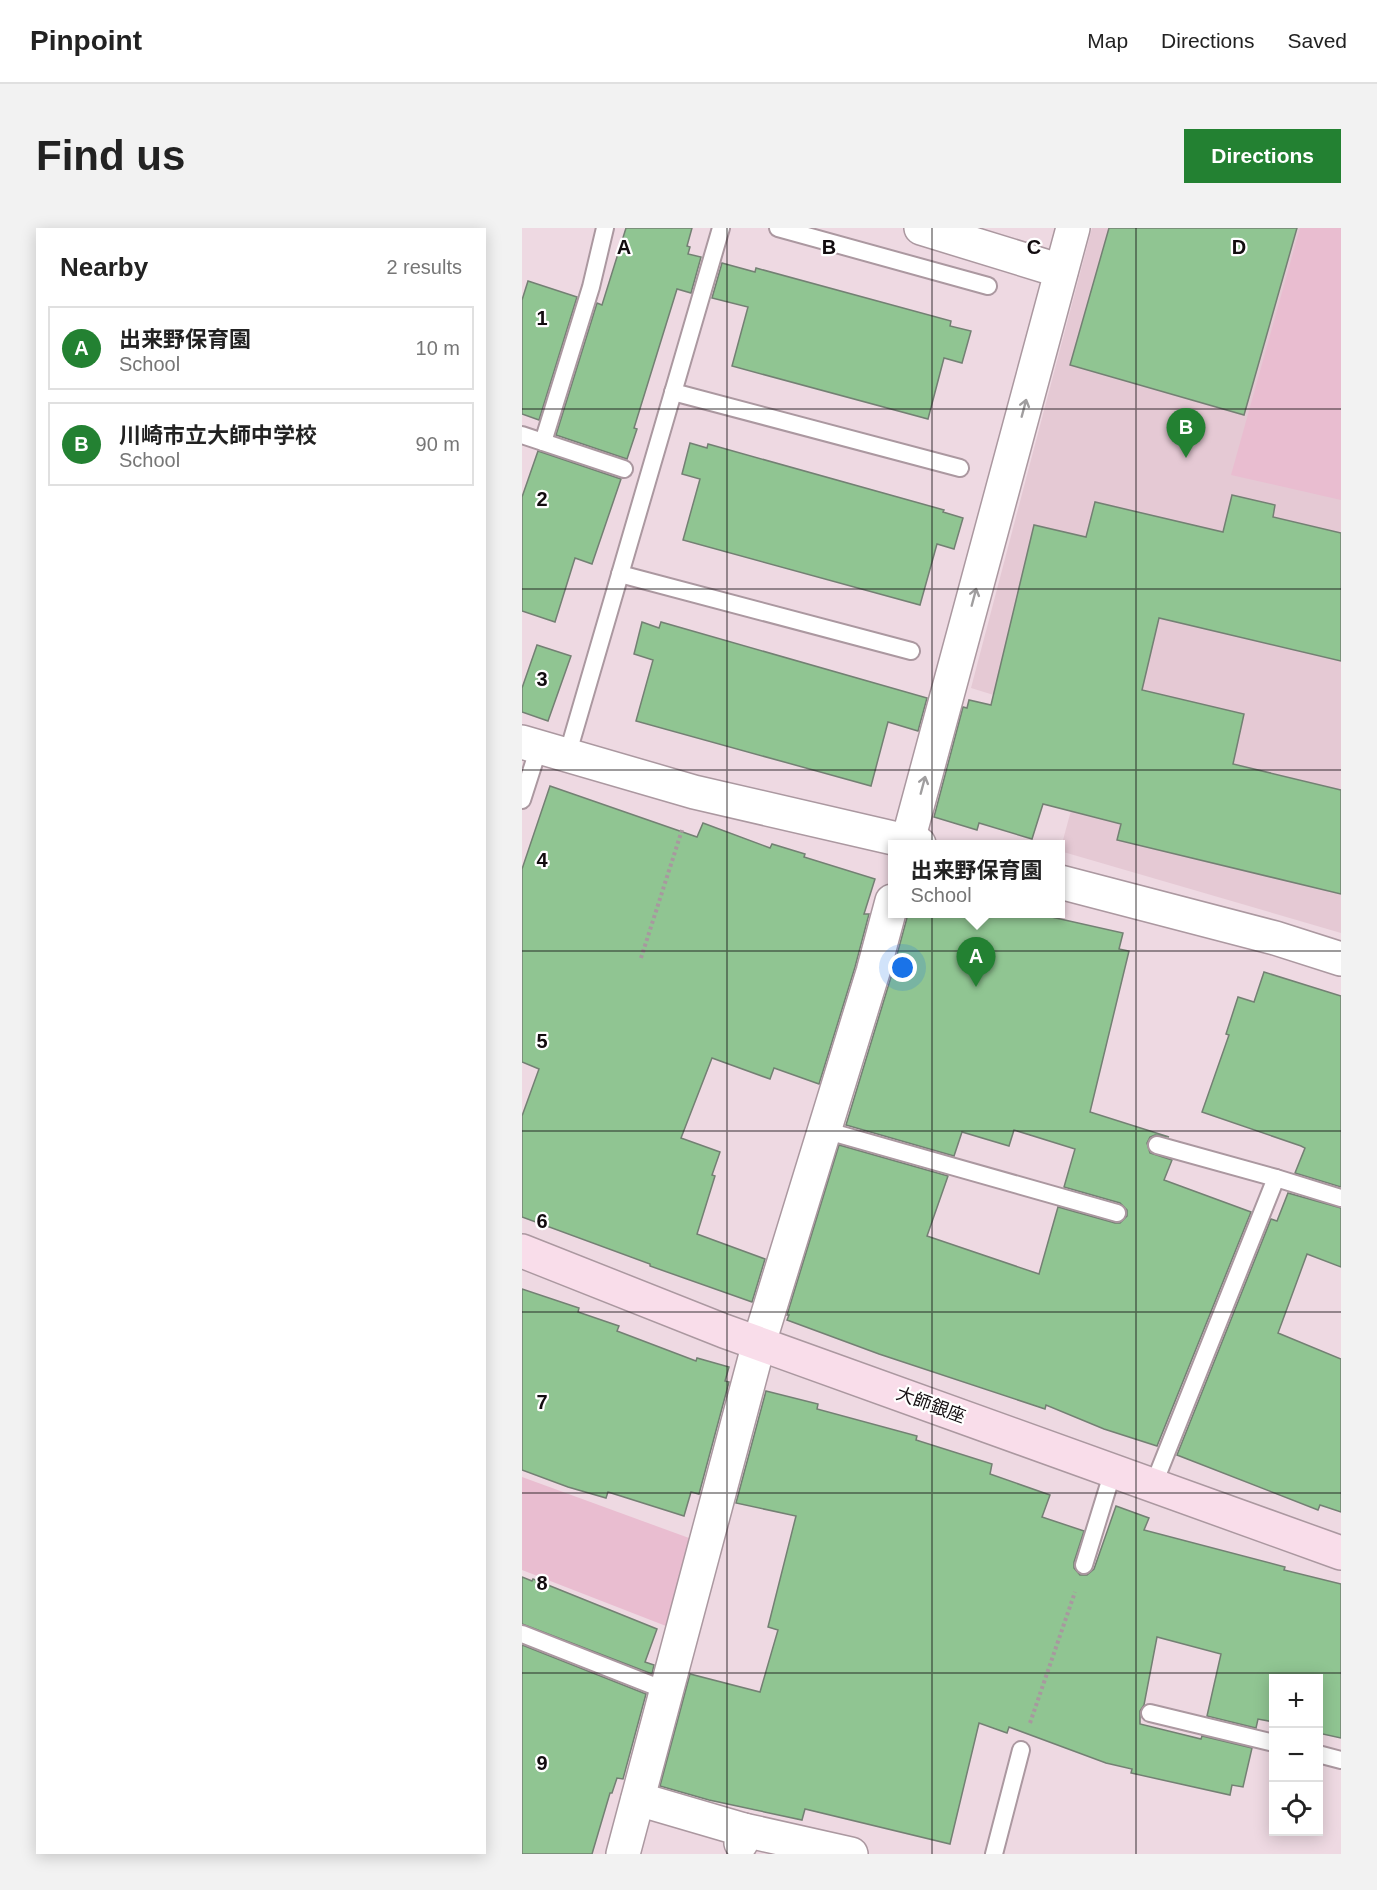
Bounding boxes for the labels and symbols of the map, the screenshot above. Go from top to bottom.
text: A [617,236,631,258]
text: B [822,236,836,258]
text: C [1027,236,1041,258]
text: D [1232,236,1246,258]
text: 1 [536,307,548,329]
one-way arrow [1019,399,1031,418]
pin: B [1166,408,1206,458]
text: 2 [536,488,548,510]
one-way arrow [968,588,980,607]
text: 3 [536,668,548,690]
one-way arrow [918,776,929,795]
text: 4 [536,849,548,871]
pin: A [956,938,996,987]
your location [888,953,917,982]
text: 5 [536,1030,548,1052]
text: 6 [536,1210,548,1232]
street label: 大師銀座 [894,1383,968,1427]
text: 7 [536,1391,548,1413]
text: 8 [536,1572,548,1594]
text: 9 [536,1752,548,1774]

